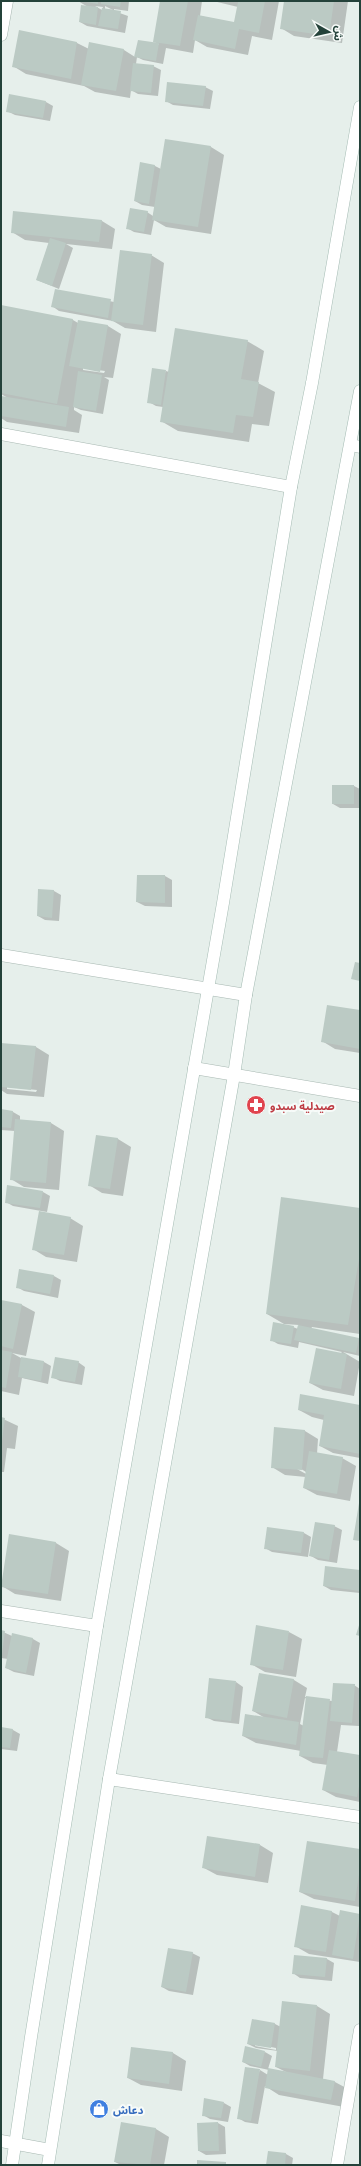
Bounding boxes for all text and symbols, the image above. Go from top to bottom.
north arrow [309,12,349,52]
text: ش [331,25,348,42]
pharmacy icon: صيدلية سبدو [245,1094,267,1116]
place label: صيدلية سبدو [270,1098,335,1113]
shop icon: دعاش [88,2098,110,2120]
place label: دعاش [113,2102,144,2117]

